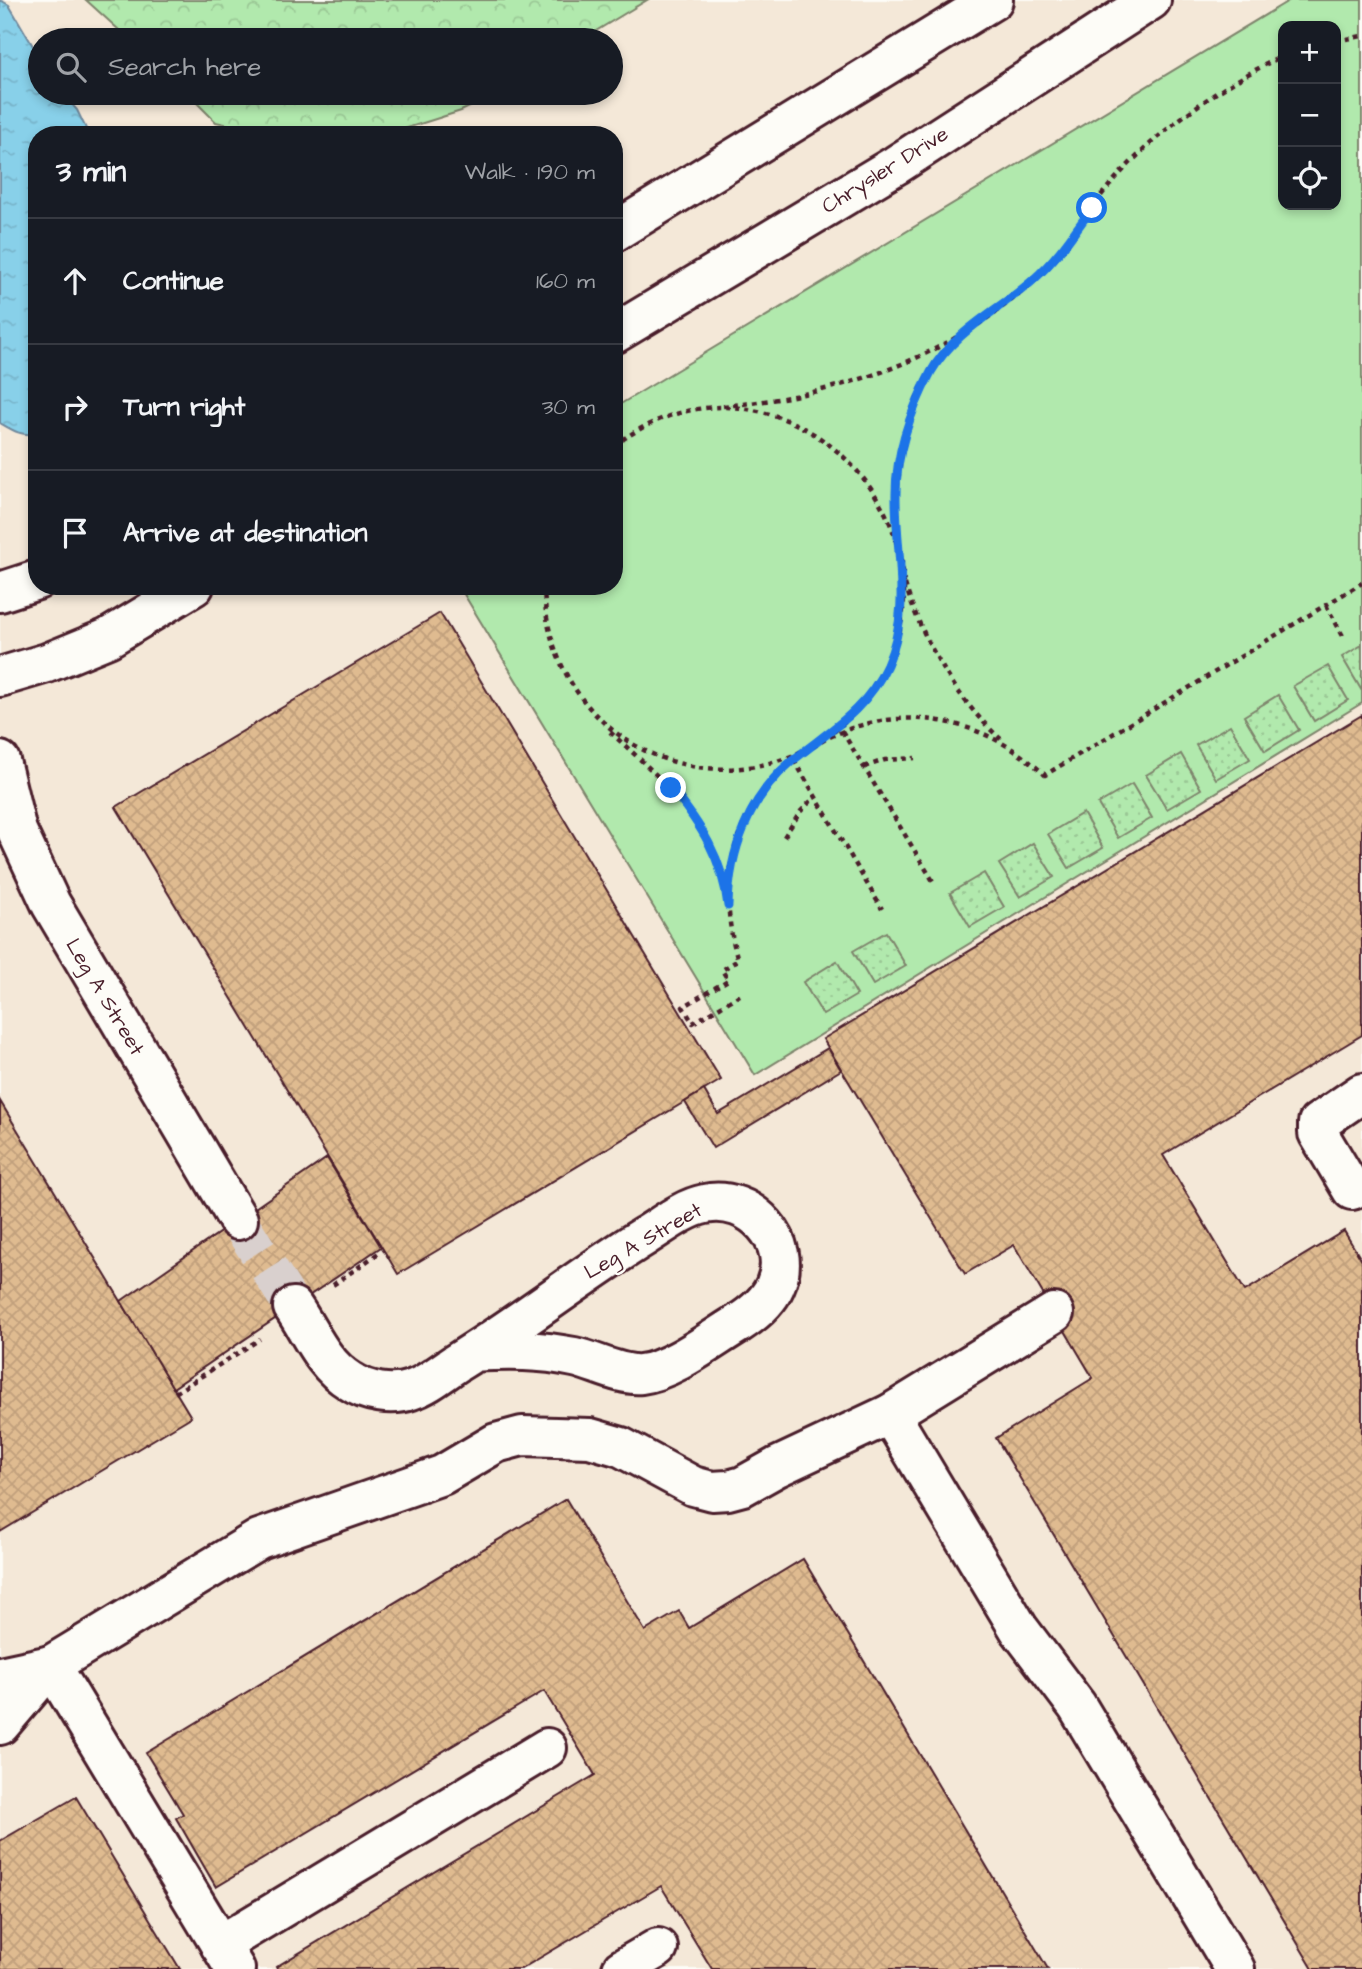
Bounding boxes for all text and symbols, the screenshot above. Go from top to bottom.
map controls [1278,21,1341,210]
button: + [1278,21,1341,84]
search box [28,28,623,105]
icon: search [52,48,90,86]
text: Search here [108,49,261,85]
button: − [1278,84,1341,147]
street label: Chrysler Drive [816,119,955,222]
button: locate [1278,147,1341,210]
text: 3 min [56,151,126,193]
text: Walk · 190 m [465,156,595,188]
route start [1076,192,1107,223]
icon: ahead [56,262,94,300]
text: Continue [123,263,224,299]
text: 160 m [536,265,595,297]
icon: right [56,388,94,426]
text: Turn right [123,389,245,425]
text: 30 m [542,391,595,423]
icon: arrive [56,514,94,552]
text: Arrive at destination [123,515,368,551]
route end [655,772,686,803]
street label: Leg A Street [57,933,152,1062]
street label: Leg A Street [579,1195,709,1288]

